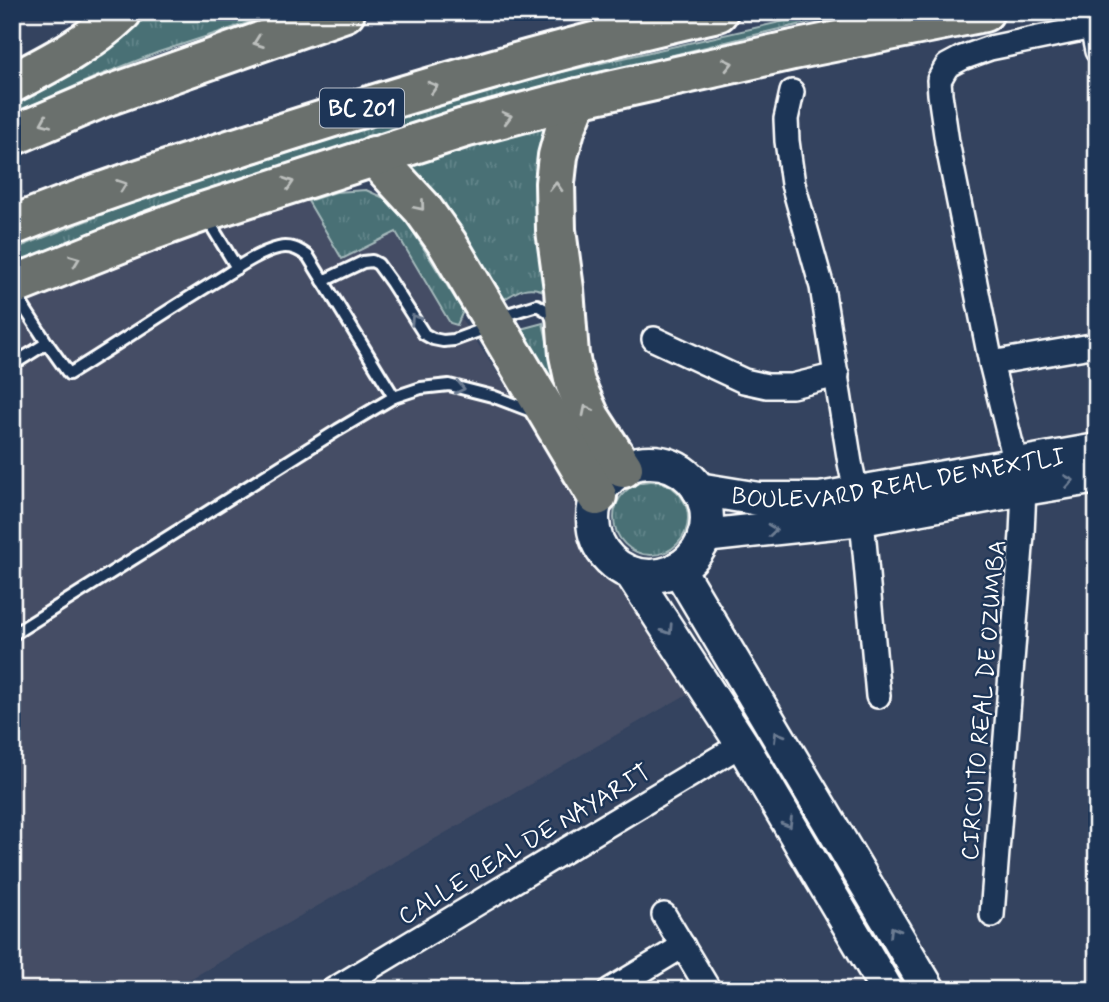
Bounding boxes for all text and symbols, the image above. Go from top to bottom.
one-way arrow [252,34,264,48]
one-way arrow [722,58,734,73]
one-way arrow [426,81,438,96]
road number: BC 201 [320,88,404,128]
one-way arrow [501,110,513,125]
one-way arrow [40,114,52,128]
one-way arrow [283,176,295,191]
one-way arrow [116,179,128,193]
one-way arrow [548,181,563,192]
one-way arrow [411,199,424,211]
one-way arrow [69,255,81,269]
one-way arrow [410,314,423,327]
one-way arrow [454,379,466,394]
one-way arrow [582,405,596,417]
street label: BOULEVARD REAL DE MEXTLI [729,442,1068,516]
one-way arrow [1063,474,1075,489]
one-way arrow [767,523,778,538]
street label: CIRCUITO REAL DE OZUMBA [955,538,1014,862]
one-way arrow [660,622,672,635]
one-way arrow [773,730,786,743]
street label: CALLE REAL DE NAYARIT [393,758,657,933]
one-way arrow [780,815,793,828]
one-way arrow [890,926,903,939]

